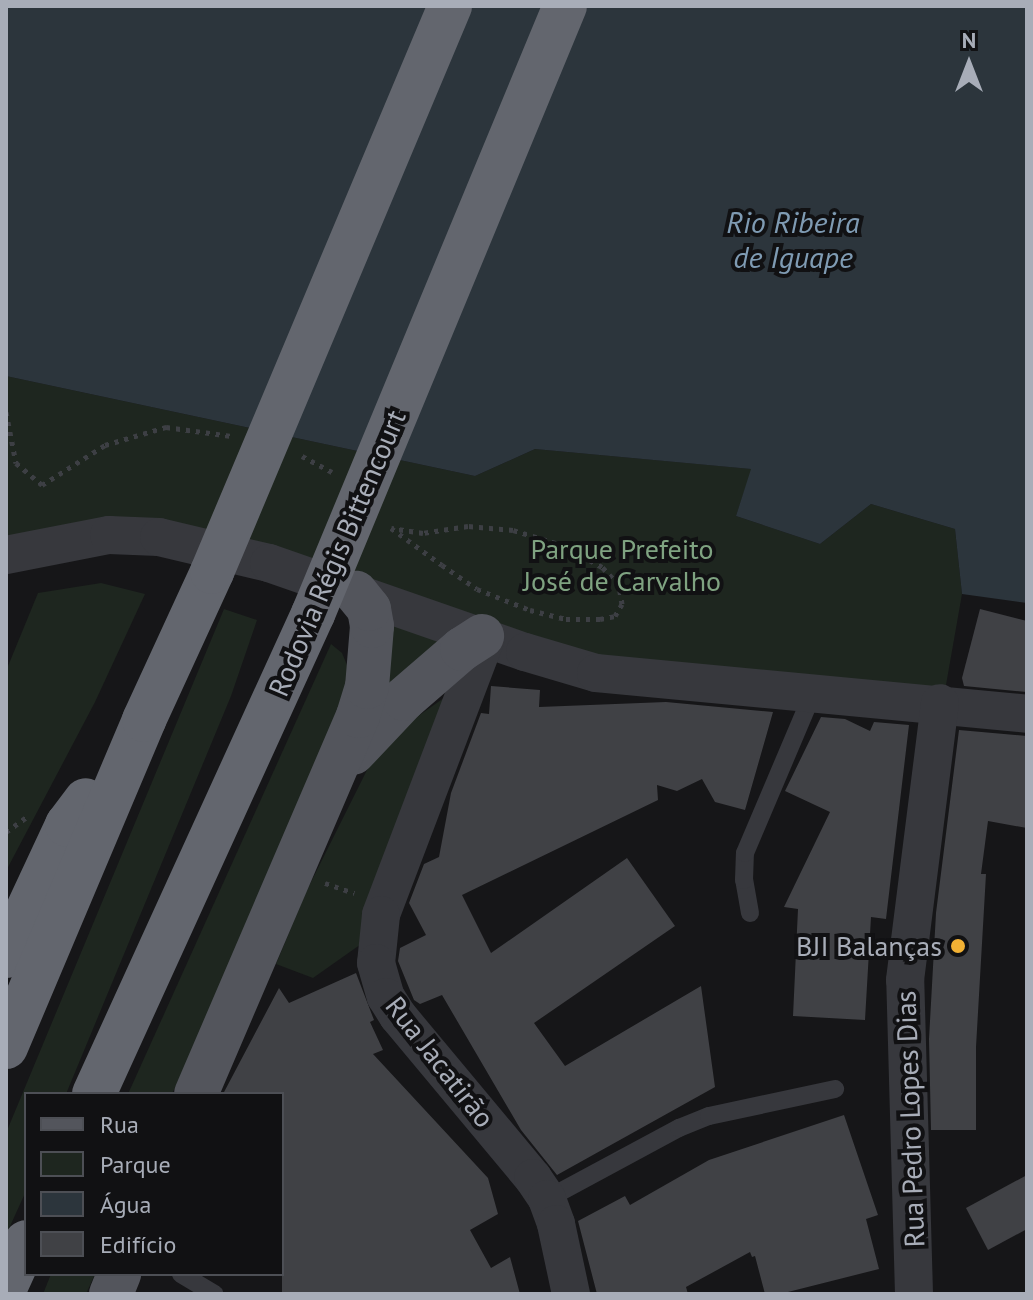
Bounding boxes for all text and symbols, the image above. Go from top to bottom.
north arrow [929,24,1009,104]
text: N [962,26,976,54]
water label: Rio Ribeira de Iguape [726,204,860,274]
street label: Rodovia Régis Bittencourt [261,405,413,701]
park label: Parque Prefeito José de Carvalho [523,532,721,598]
place label: BJI Balanças [796,929,942,963]
marker: BJI Balanças [949,937,967,955]
street label: Rua Jacatirão [378,990,502,1134]
street label: Rua Pedro Lopes Dias [889,990,931,1248]
legend [24,1092,284,1276]
text: Rua [100,1109,139,1140]
text: Parque [100,1149,171,1180]
text: Água [100,1189,151,1220]
text: Edifício [100,1229,176,1260]

